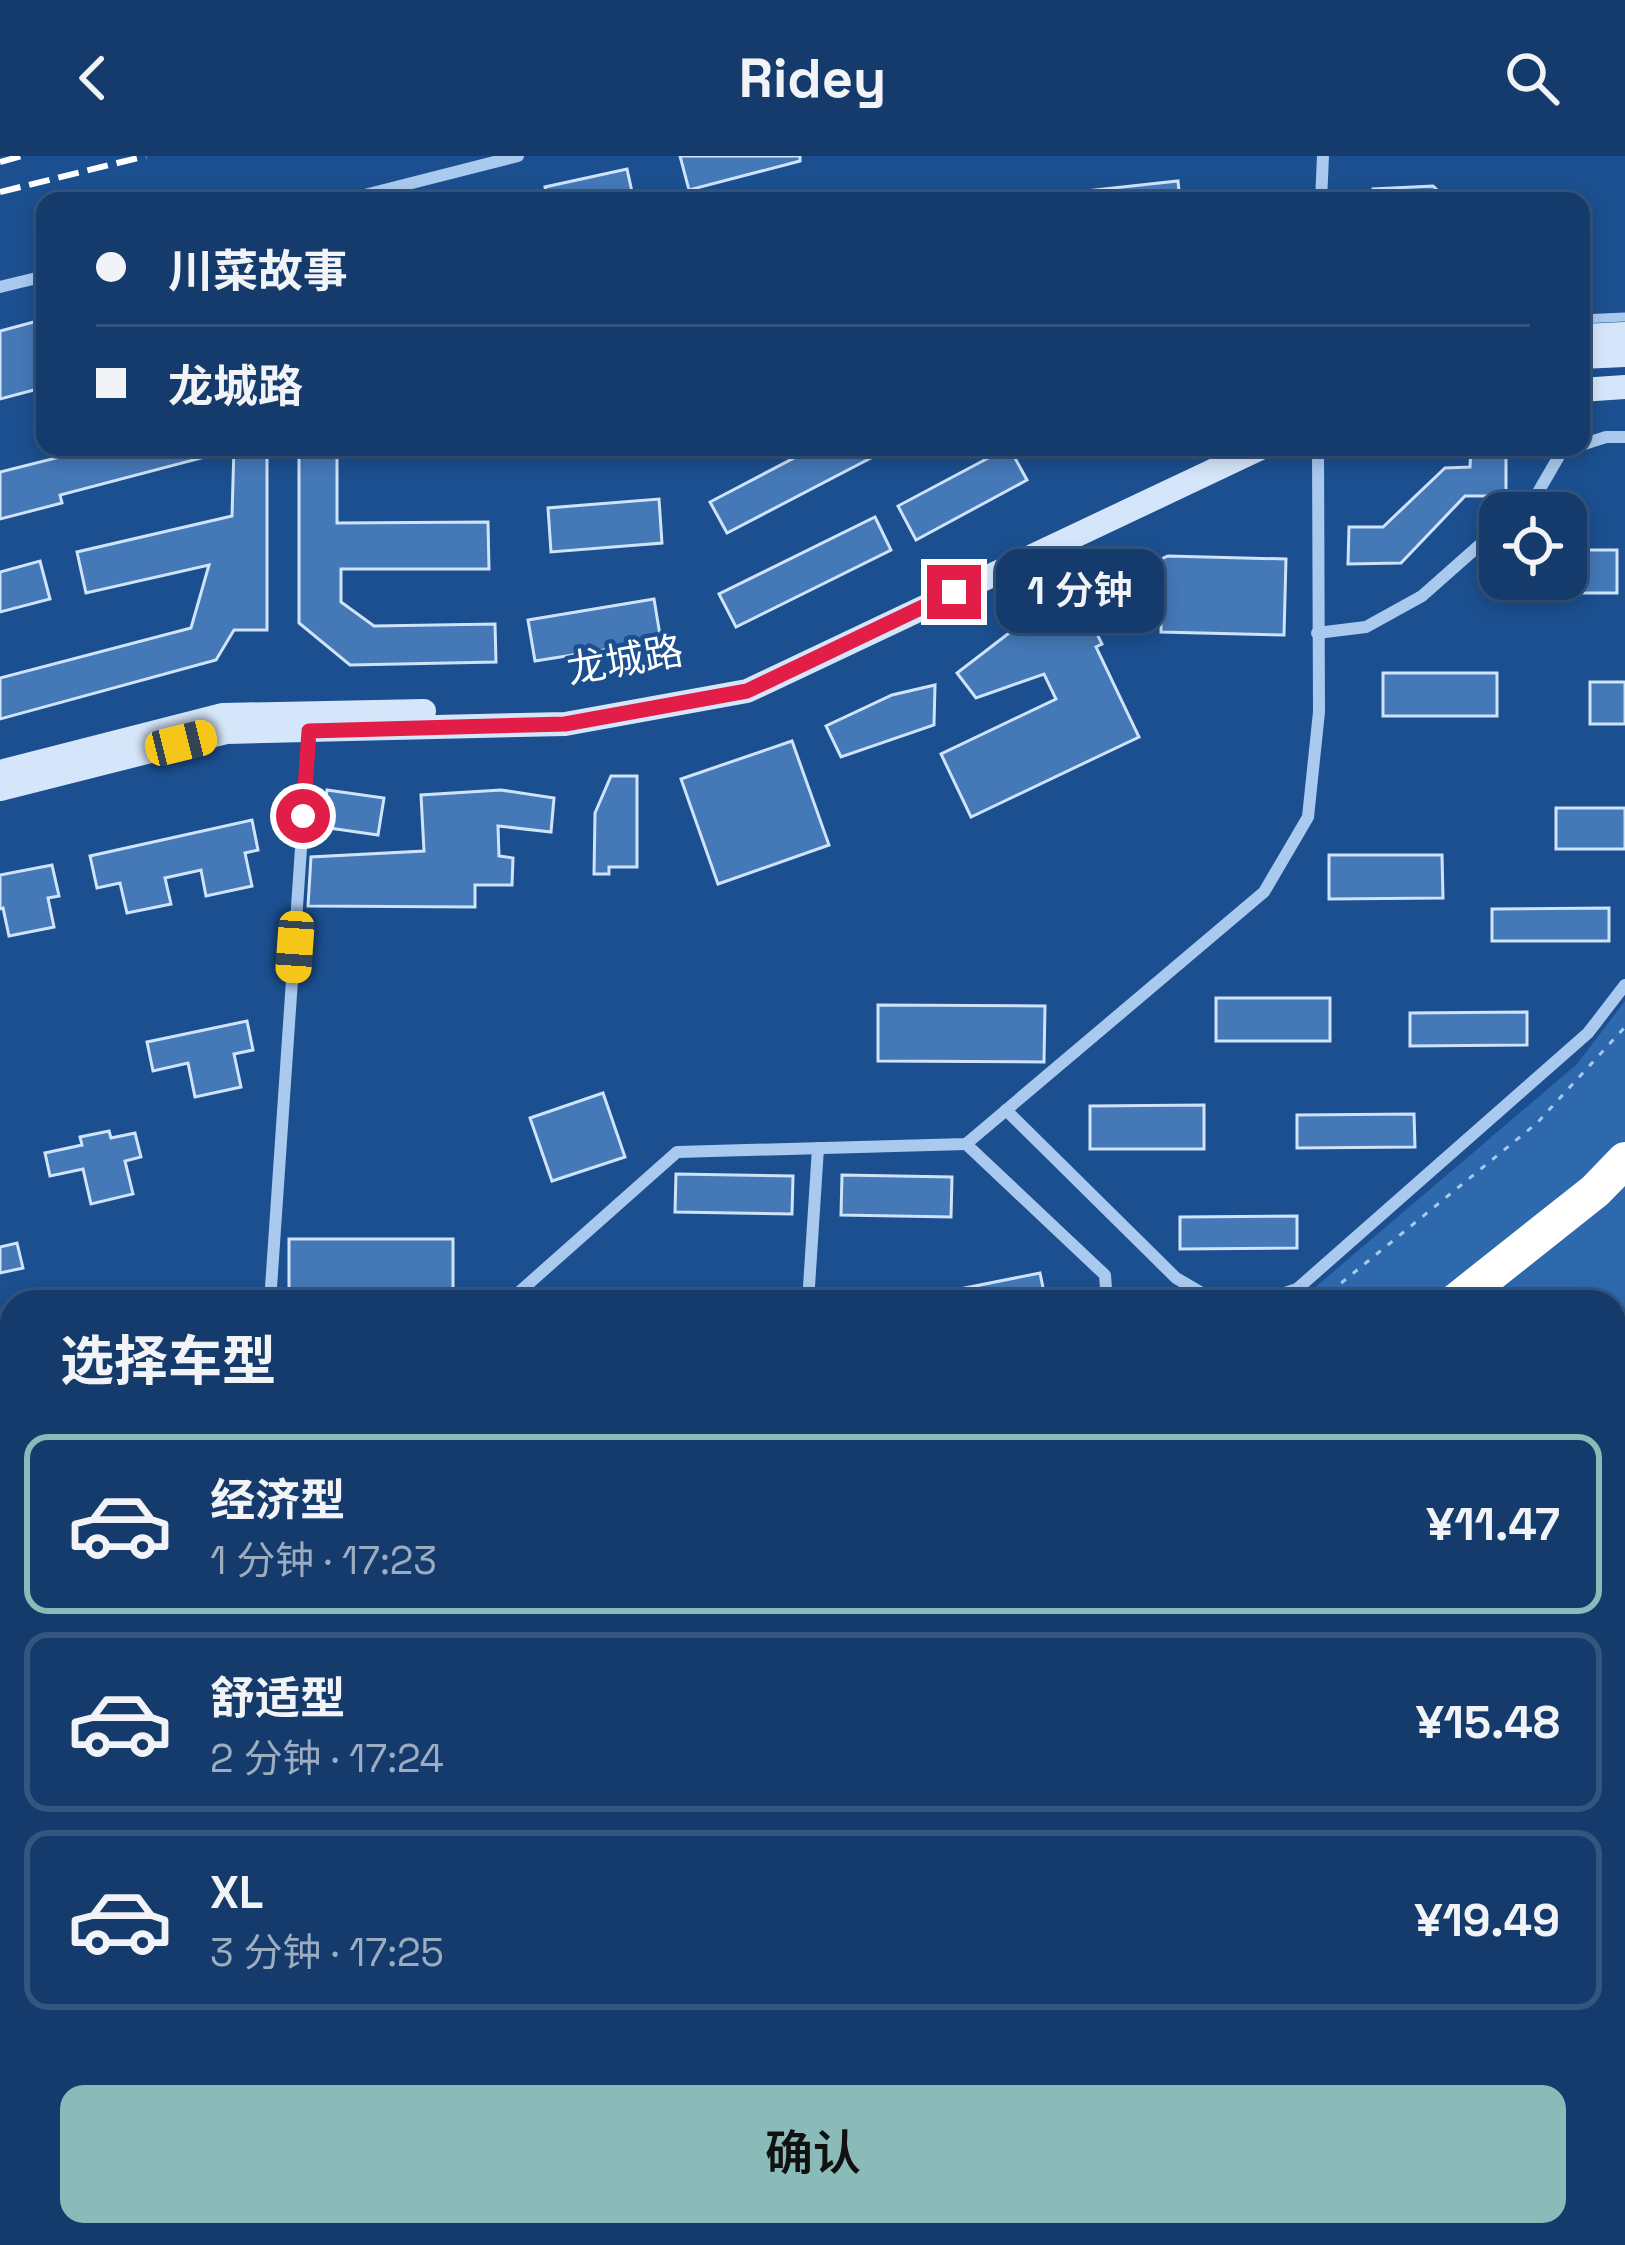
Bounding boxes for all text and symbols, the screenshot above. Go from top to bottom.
text: Ridey [739,44,886,113]
icon: back [60,45,126,111]
icon: search [1499,45,1565,111]
text: 川菜故事 [168,243,348,300]
text: 龙城路 [168,358,303,415]
map controls [1479,492,1587,600]
button: locate [1479,492,1587,600]
callout: 1 分钟 [996,550,1164,634]
route end [927,565,981,619]
text: 1 分钟 [1027,566,1133,615]
street label: 龙城路 [563,626,687,694]
car [142,717,220,769]
route start [276,789,330,843]
car [275,910,315,984]
text: 选择车型 [60,1327,276,1396]
icon: car [66,1470,174,1578]
text: 经济型 [210,1472,345,1529]
text: ¥11.47 [1426,1496,1560,1553]
text: 1 分钟 · 17:23 [210,1536,437,1585]
icon: car [66,1668,174,1776]
text: 舒适型 [210,1670,345,1727]
text: ¥15.48 [1416,1694,1560,1751]
text: 2 分钟 · 17:24 [210,1734,444,1783]
text: XL [210,1864,263,1921]
icon: car [66,1866,174,1974]
text: ¥19.49 [1415,1892,1560,1949]
text: 3 分钟 · 17:25 [210,1928,444,1977]
button: 确认 [60,2085,1566,2223]

